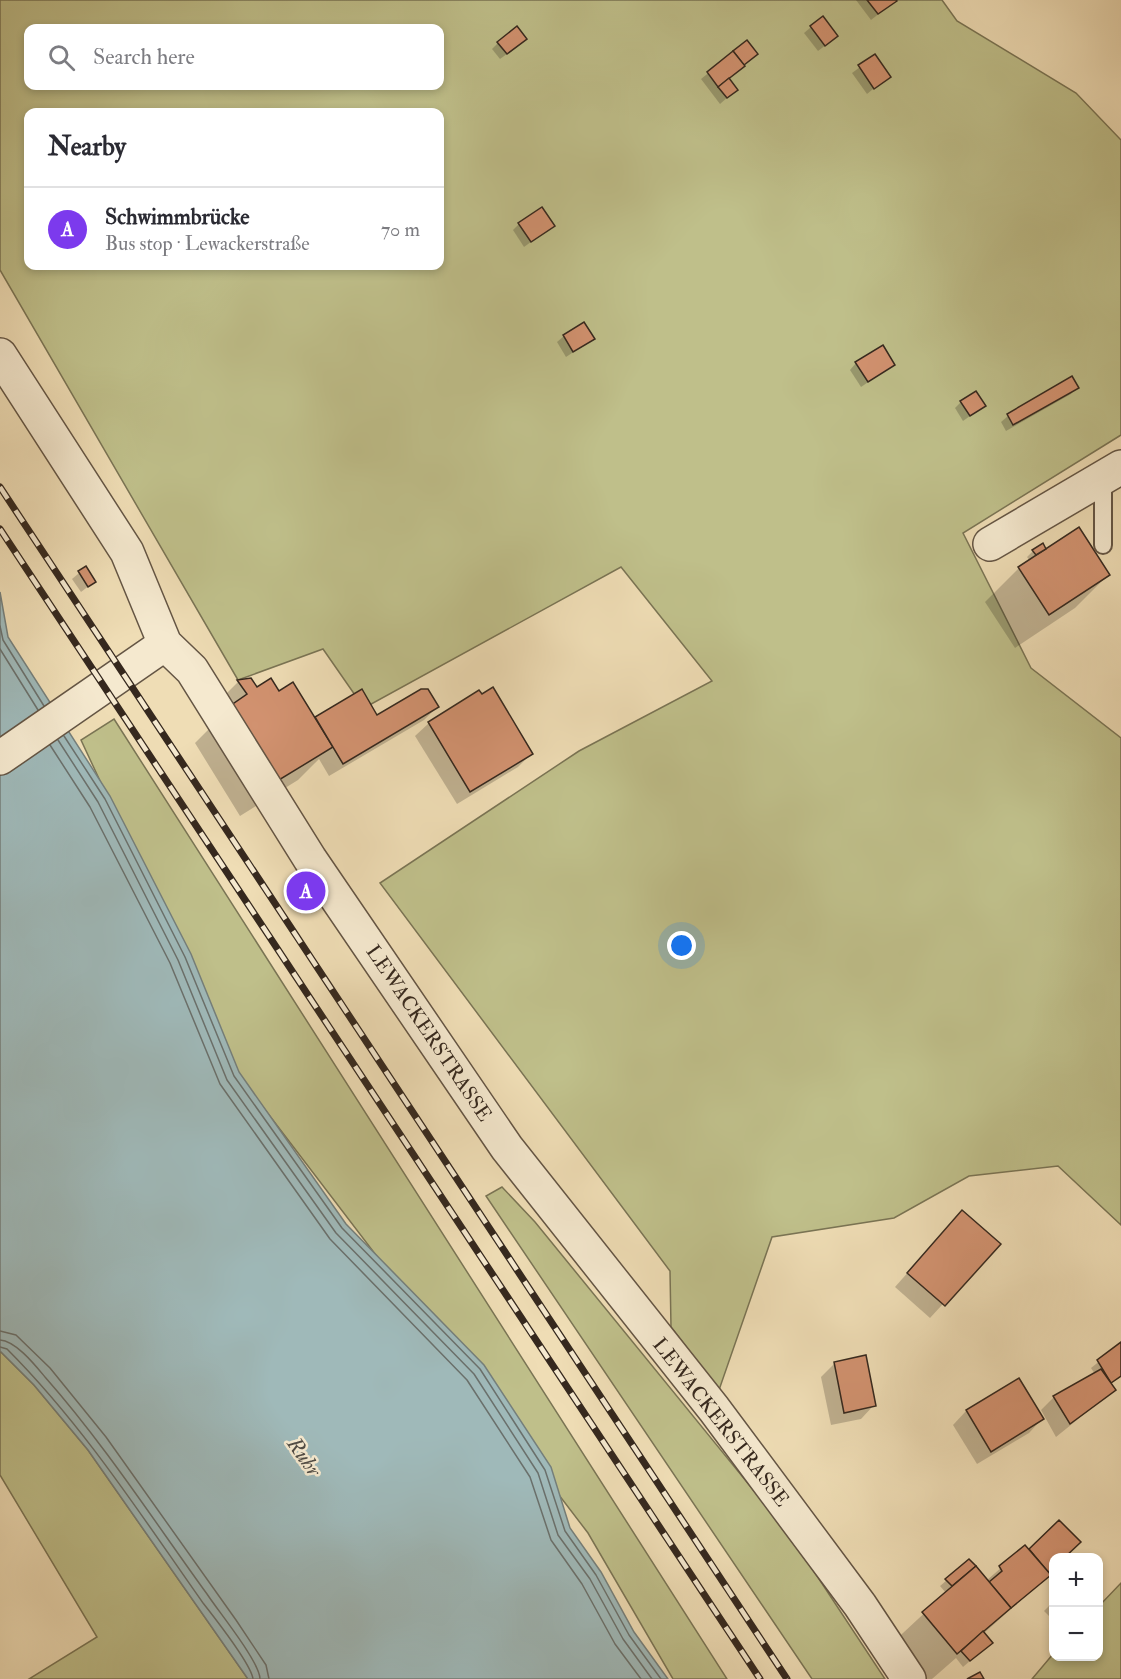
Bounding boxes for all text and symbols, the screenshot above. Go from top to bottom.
search box [24,24,444,90]
icon: search [45,41,78,74]
text: Search here [93,43,195,71]
text: Nearby [48,131,126,163]
text: Schwimmbrücke [105,203,249,231]
text: A [61,217,74,242]
text: 70 m [381,217,420,242]
text: Bus stop · Lewackerstraße [105,231,310,256]
pin: A [286,868,326,914]
your location [667,931,696,960]
street label: LEWACKERSTRASSE [361,940,497,1126]
street label: LEWACKERSTRASSE [647,1333,795,1511]
water label: Ruhr [280,1431,328,1483]
map controls [1049,1553,1103,1661]
button: + [1049,1553,1103,1607]
button: − [1049,1607,1103,1661]

